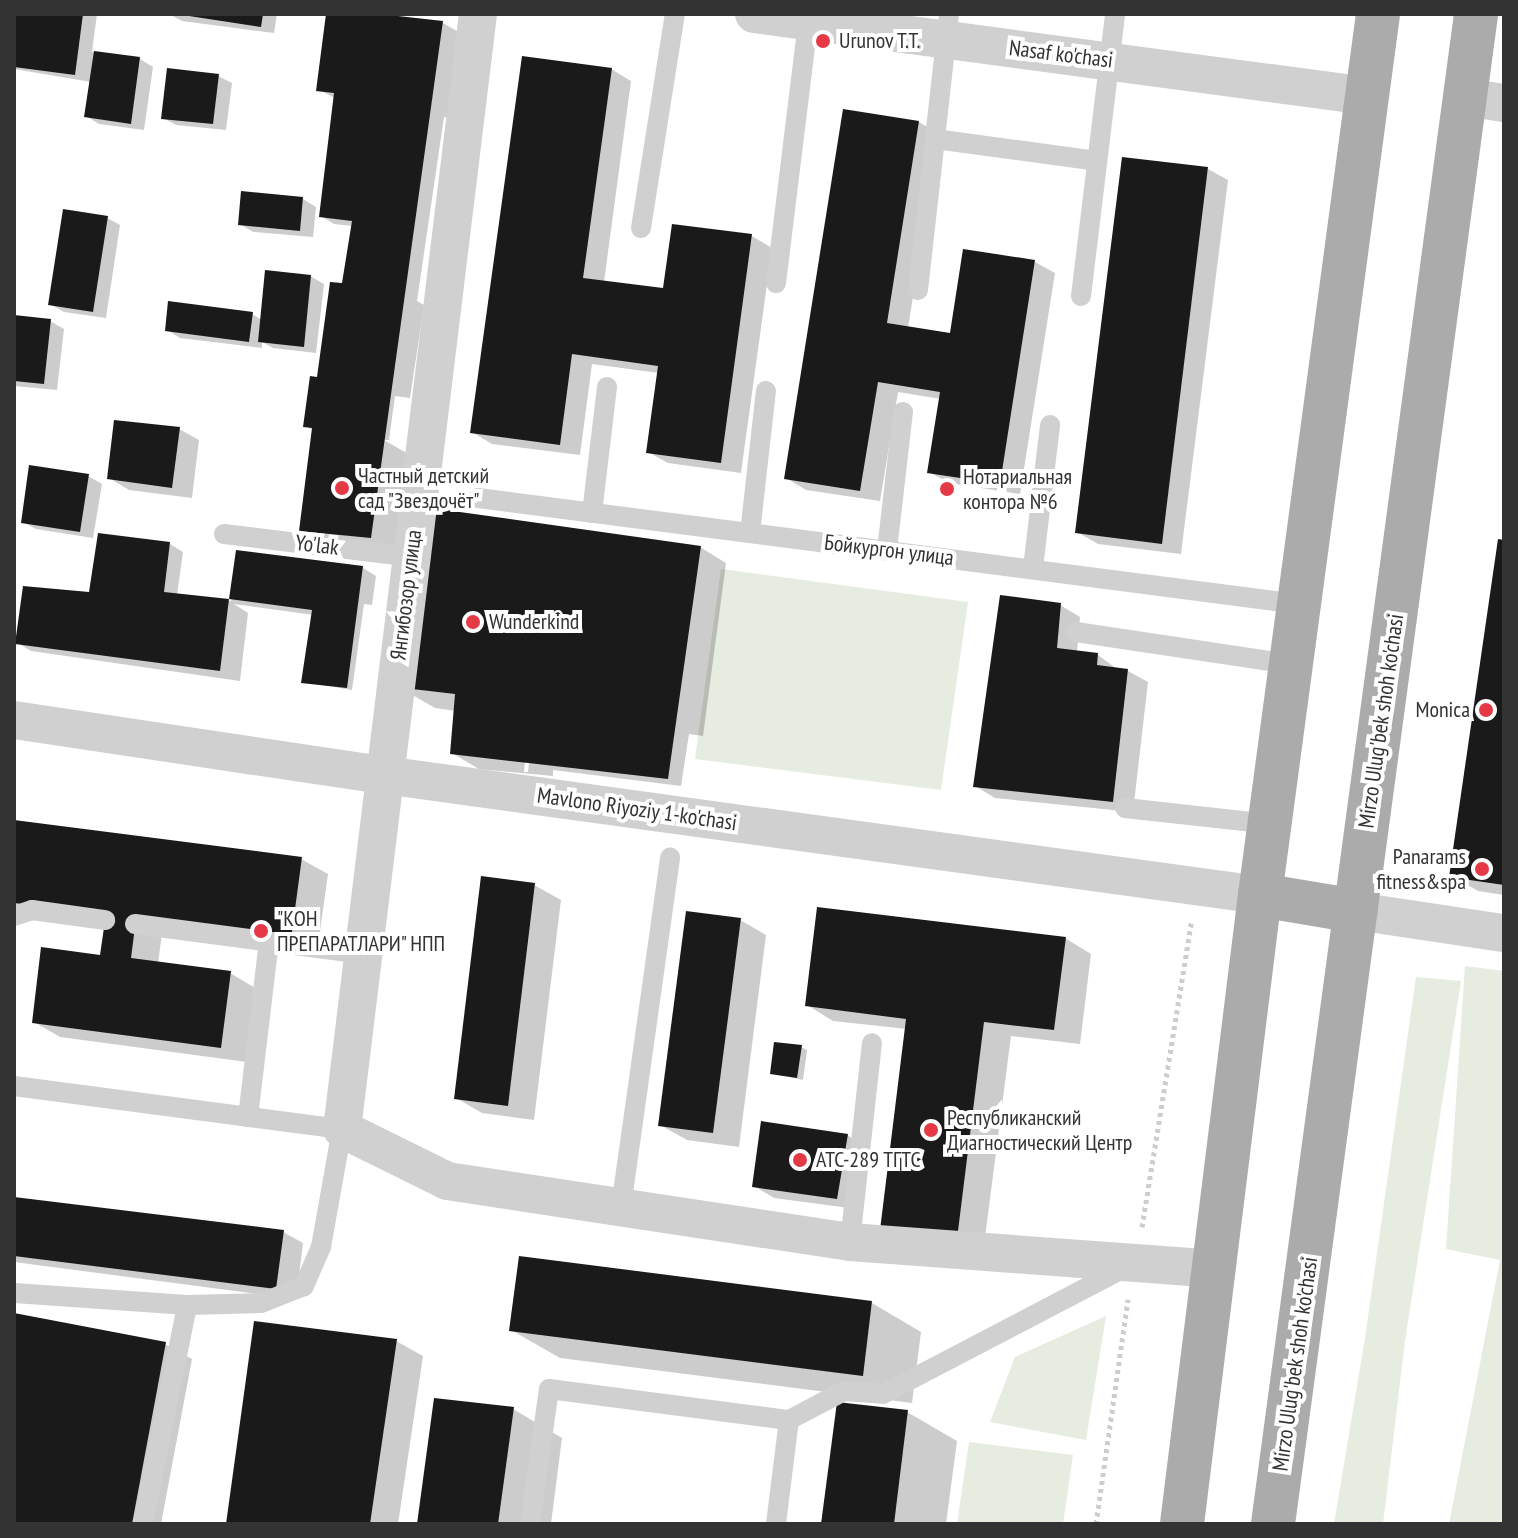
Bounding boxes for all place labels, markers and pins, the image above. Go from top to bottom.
place label: Urunov T.T. [839,28,922,54]
marker: Urunov T.T. [814,32,832,50]
place label: Частный детский сад "Звездочёт" [358,462,489,514]
place label: Нотариальная контора №6 [963,463,1072,514]
marker: Частный детский сад "Звездочёт" [333,479,351,497]
marker: Нотариальная контора №6 [938,480,956,498]
place label: Wunderkind [489,609,579,635]
marker: Wunderkind [464,613,482,631]
place label: Monica [1415,697,1470,723]
marker: Monica [1477,701,1495,719]
place label: Panarams fitness&spa [1376,843,1466,894]
marker: Panarams fitness&spa [1473,860,1491,878]
place label: "КОН ПРЕПАРАТЛАРИ" НПП [277,905,447,956]
marker: "КОН ПРЕПАРАТЛАРИ" НПП [252,922,270,940]
place label: Республиканский Диагностический Центр [947,1104,1132,1156]
marker: Республиканский Диагностический Центр [922,1121,940,1139]
place label: АТС-289 ТГТС [816,1147,921,1173]
marker: АТС-289 ТГТС [791,1151,809,1169]

